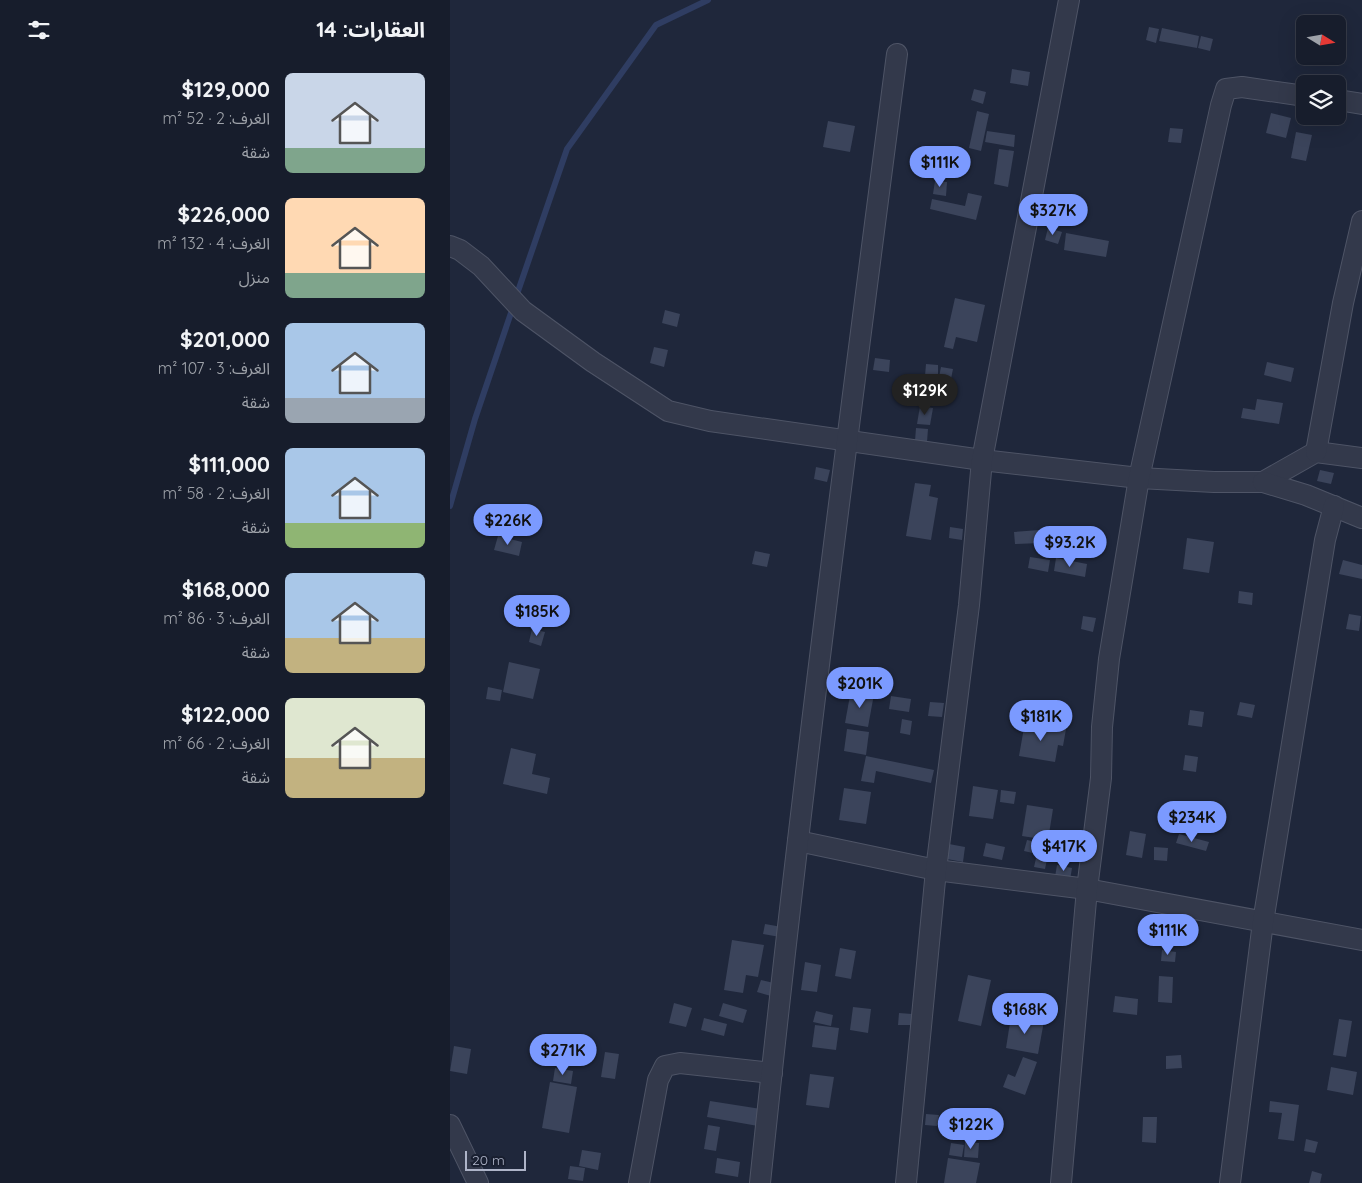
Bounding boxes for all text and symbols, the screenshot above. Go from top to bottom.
north arrow [1296,15,1346,65]
map controls [1296,15,1346,125]
icon: filters [25,16,53,44]
text: العقارات: 14 [316,16,425,42]
button: layers [1296,75,1346,125]
text: $129,000 [181,76,270,102]
icon: home [325,93,385,153]
text: الغرف: 2 · 52 m² [162,108,270,128]
text: شقة [242,142,270,162]
pin: $111K [905,146,975,188]
text: $111K [921,152,959,172]
pin: $327K [1018,194,1088,236]
text: $327K [1030,200,1076,220]
text: $226,000 [177,201,270,227]
icon: home [325,218,385,278]
text: الغرف: 4 · 132 m² [157,233,270,253]
text: منزل [239,267,270,287]
text: $201,000 [180,326,270,352]
icon: home [325,343,385,403]
text: الغرف: 3 · 107 m² [158,358,270,378]
pin: $129K [890,374,960,416]
text: $129K [903,380,947,400]
text: شقة [242,392,270,412]
text: $111,000 [188,451,270,477]
icon: home [325,468,385,528]
text: الغرف: 2 · 58 m² [163,483,270,503]
pin: $226K [473,504,543,546]
text: $226K [484,510,532,530]
text: شقة [242,517,270,537]
pin: $93.2K [1029,526,1111,568]
text: $93.2K [1045,532,1095,552]
text: $168,000 [182,576,270,602]
icon: home [325,593,385,653]
pin: $185K [502,594,572,637]
text: $185K [515,601,559,621]
text: الغرف: 3 · 86 m² [163,608,270,628]
text: شقة [242,642,270,662]
pin: $201K [825,666,895,709]
text: $201K [837,673,883,693]
pin: $181K [1006,700,1076,742]
text: $122,000 [181,701,270,727]
text: $181K [1020,706,1062,726]
icon: home [325,718,385,778]
text: الغرف: 2 · 66 m² [163,733,270,753]
text: شقة [242,767,270,787]
pin: $234K [1157,800,1227,843]
text: $234K [1168,807,1216,827]
pin: $417K [1029,830,1099,872]
text: $417K [1042,836,1086,856]
pin: $111K [1133,914,1203,956]
text: $111K [1149,920,1187,940]
pin: $168K [990,992,1060,1035]
text: $168K [1003,999,1047,1019]
pin: $271K [528,1034,598,1076]
text: $271K [541,1040,585,1060]
pin: $122K [936,1108,1006,1150]
text: $122K [949,1114,993,1134]
scale bar [465,1148,526,1171]
text: 20 m [472,1151,505,1169]

